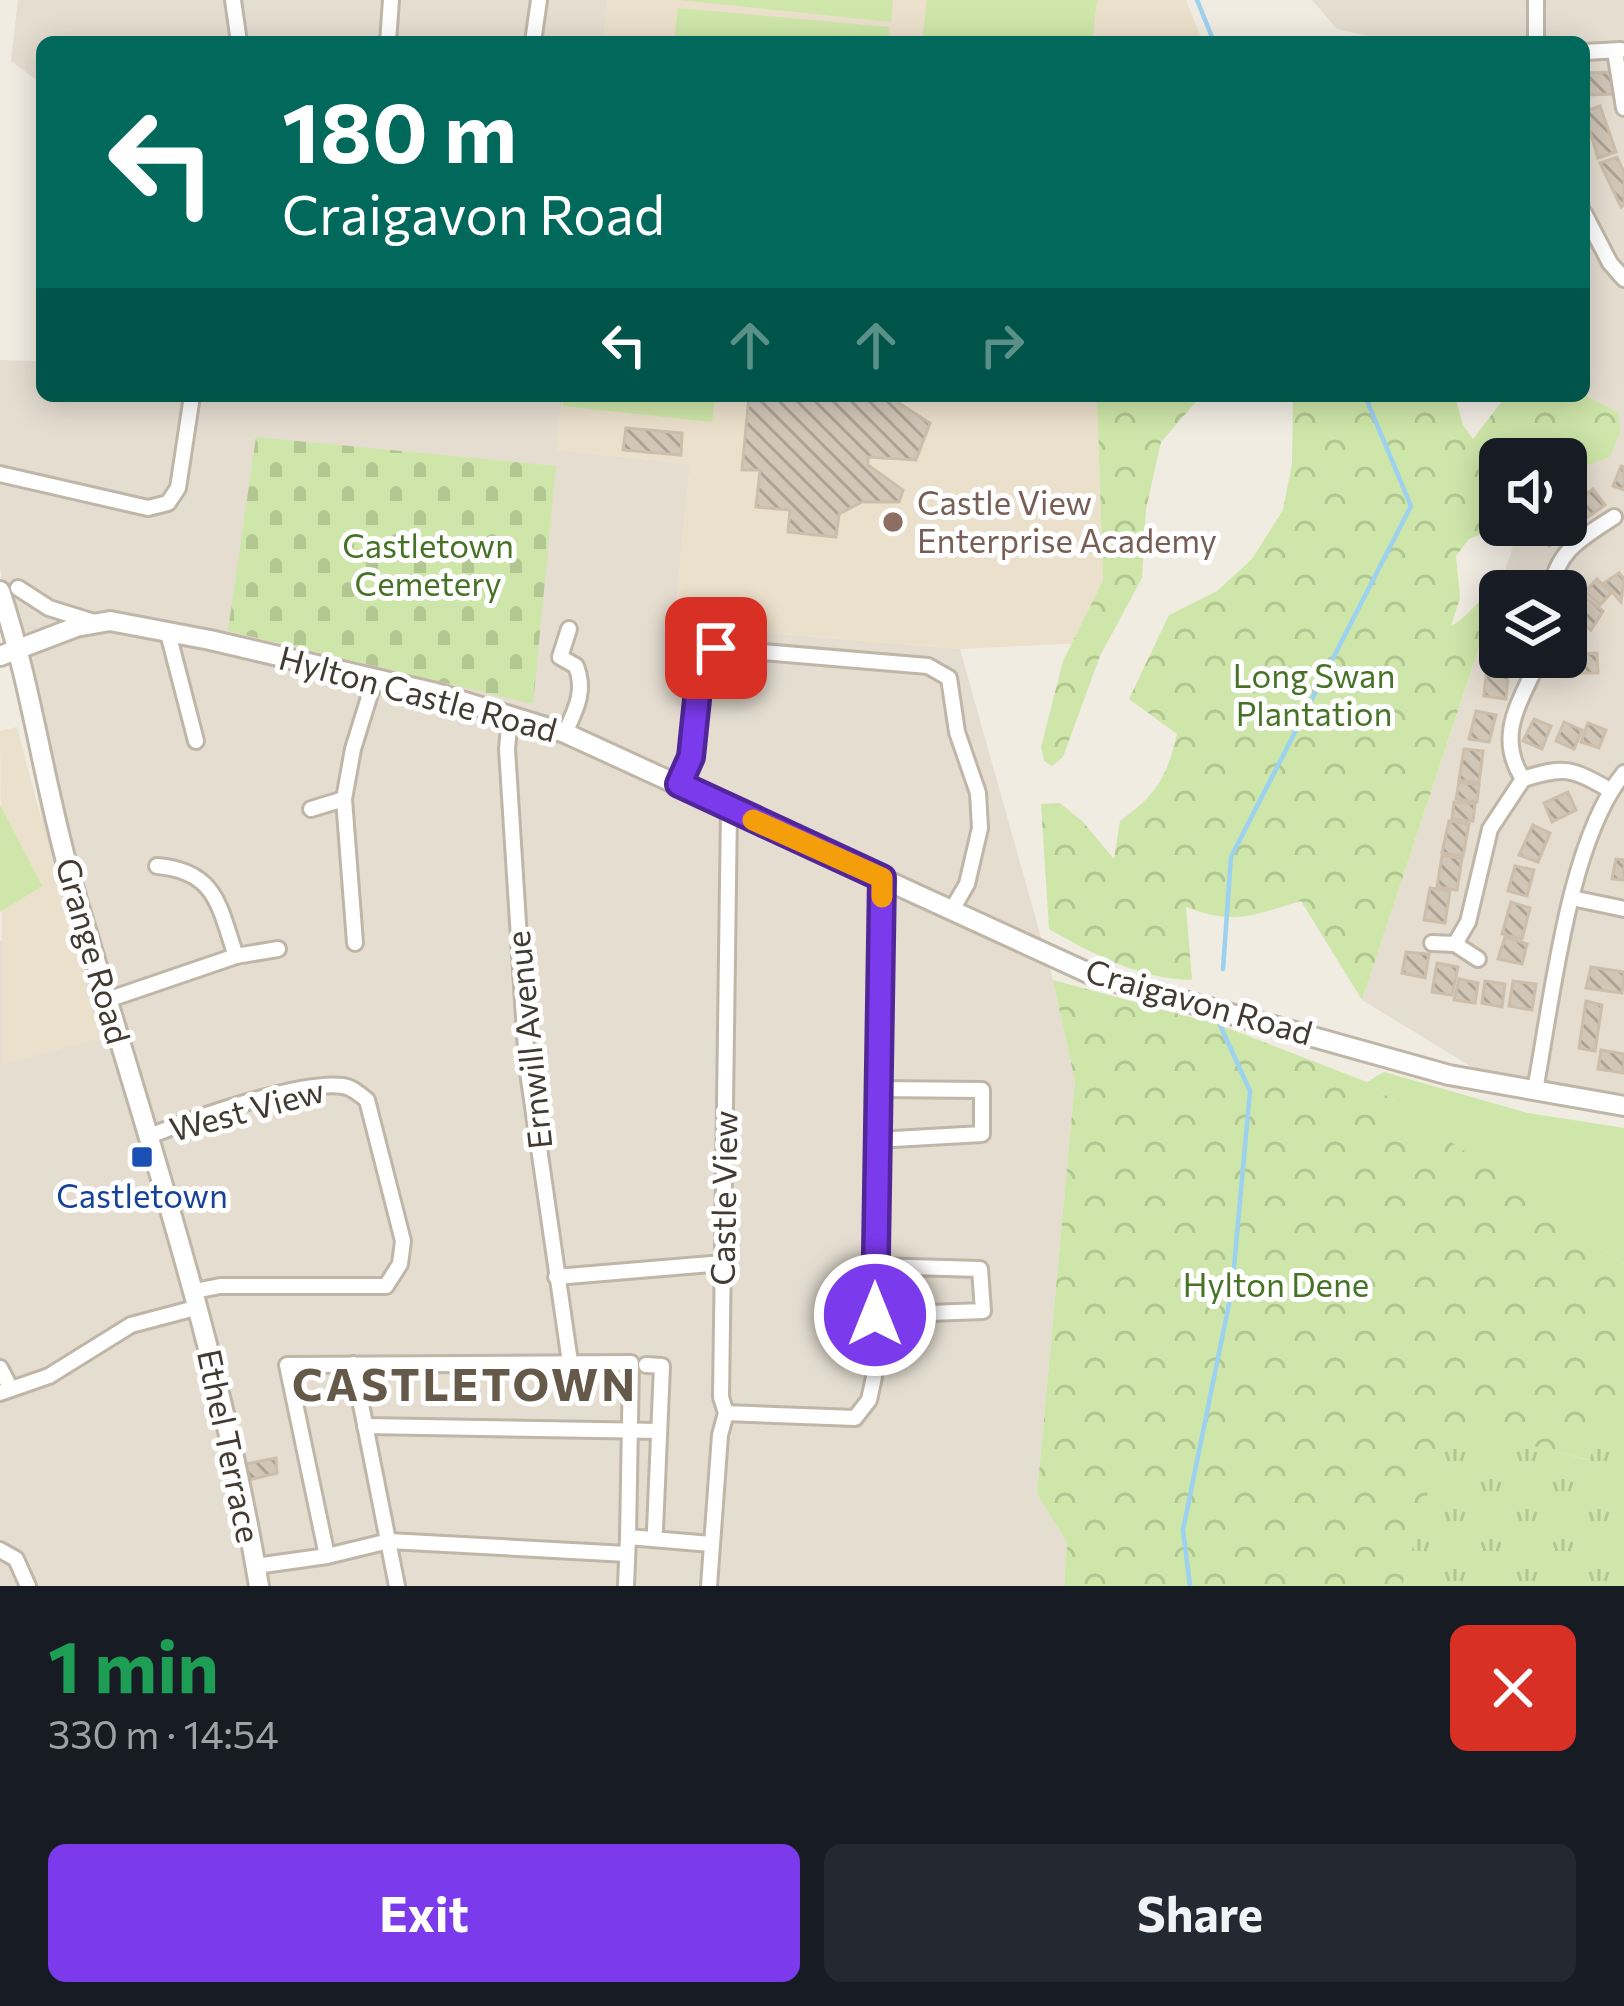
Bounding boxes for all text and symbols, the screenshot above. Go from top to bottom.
text: 180 m [282,78,517,180]
icon: left [84,84,240,240]
text: Craigavon Road [282,180,665,246]
icon: left [591,312,657,378]
icon: ahead [717,312,783,378]
icon: ahead [843,312,909,378]
icon: right [969,312,1035,378]
map controls [1479,438,1587,678]
button: sound [1479,438,1587,546]
place label: Castle View Enterprise Academy [917,481,1217,560]
marker: Castle View Enterprise Academy [880,509,906,535]
park label: Castletown Cemetery [342,524,514,603]
button: layers [1479,570,1587,678]
pin [665,597,767,699]
icon: arrive [683,615,749,681]
street label: Hylton Castle Road [275,636,562,749]
park label: Long Swan Plantation [1233,654,1395,733]
street label: Grange Road [48,853,141,1048]
street label: Ernwill Avenue [496,929,559,1151]
street label: Craigavon Road [1081,949,1318,1053]
street label: West View [165,1068,328,1149]
street label: Castle View [700,1110,745,1286]
marker: Castletown [129,1144,155,1170]
place label: Castletown [56,1174,228,1215]
position arrow [812,1252,938,1378]
park label: Hylton Dene [1183,1263,1369,1304]
street label: Ethel Terrace [190,1345,271,1546]
district label: CASTLETOWN [292,1355,638,1410]
text: 1 min [48,1620,219,1708]
button: close [1450,1625,1576,1751]
text: 330 m · 14:54 [48,1709,279,1757]
button: Exit [48,1844,800,1982]
button: Share [824,1844,1576,1982]

